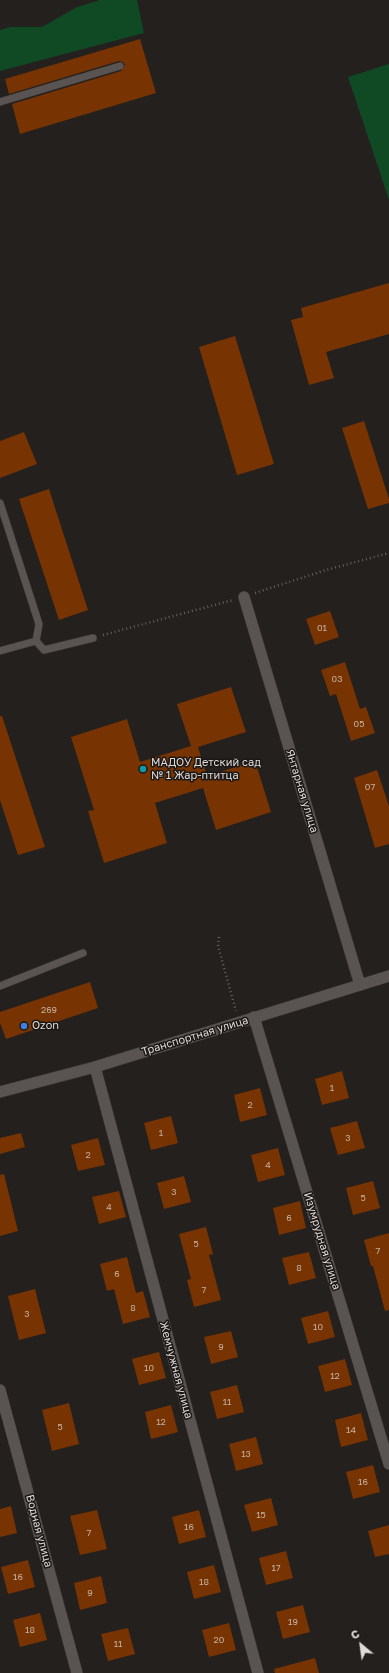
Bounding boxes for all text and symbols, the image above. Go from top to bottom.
house number: 01 [317,623,327,633]
house number: 03 [332,674,342,684]
house number: 05 [354,719,364,729]
street label: Янтарная улица [283,748,321,834]
place label: МАДОУ Детский сад № 1 Жар-птитца [151,756,261,782]
marker: МАДОУ Детский сад № 1 Жар-птитца [138,764,148,774]
house number: 07 [365,782,375,792]
house number: 269 [41,1005,57,1015]
street label: Транспортная улица [140,1013,250,1059]
place label: Ozon [32,1019,59,1033]
marker: Ozon [19,1021,29,1031]
house number: 1 [330,1083,334,1093]
house number: 2 [247,1100,253,1110]
house number: 1 [159,1128,163,1138]
house number: 3 [345,1133,351,1143]
house number: 2 [85,1150,91,1160]
house number: 4 [265,1160,271,1170]
house number: 3 [171,1187,177,1197]
street label: Изумрудная улица [301,1191,343,1291]
house number: 5 [360,1193,366,1203]
house number: 4 [106,1202,112,1212]
house number: 6 [286,1213,292,1223]
house number: 5 [193,1239,199,1249]
house number: 7 [376,1246,380,1256]
house number: 8 [296,1263,302,1273]
house number: 6 [114,1269,120,1279]
house number: 7 [202,1285,206,1295]
house number: 8 [130,1303,136,1313]
house number: 3 [24,1309,30,1319]
street label: Жемчужная улица [157,1320,195,1420]
house number: 10 [313,1322,323,1332]
house number: 9 [218,1342,224,1352]
house number: 10 [144,1363,154,1373]
house number: 12 [330,1371,340,1381]
house number: 11 [223,1397,231,1407]
house number: 12 [156,1417,166,1427]
house number: 5 [57,1422,63,1432]
house number: 14 [346,1425,356,1435]
house number: 13 [241,1449,251,1459]
house number: 16 [358,1477,368,1487]
street label: Водная улица [23,1493,55,1569]
house number: 15 [256,1510,266,1520]
house number: 16 [184,1522,194,1532]
house number: 7 [87,1528,91,1538]
house number: 17 [271,1563,281,1573]
house number: 16 [13,1572,23,1582]
house number: 18 [199,1577,209,1587]
house number: 9 [87,1588,93,1598]
house number: 19 [288,1617,298,1627]
house number: 18 [25,1625,35,1635]
north arrow [341,1625,381,1665]
text: С [348,1626,362,1642]
house number: 20 [214,1635,224,1645]
house number: 11 [114,1639,122,1649]

